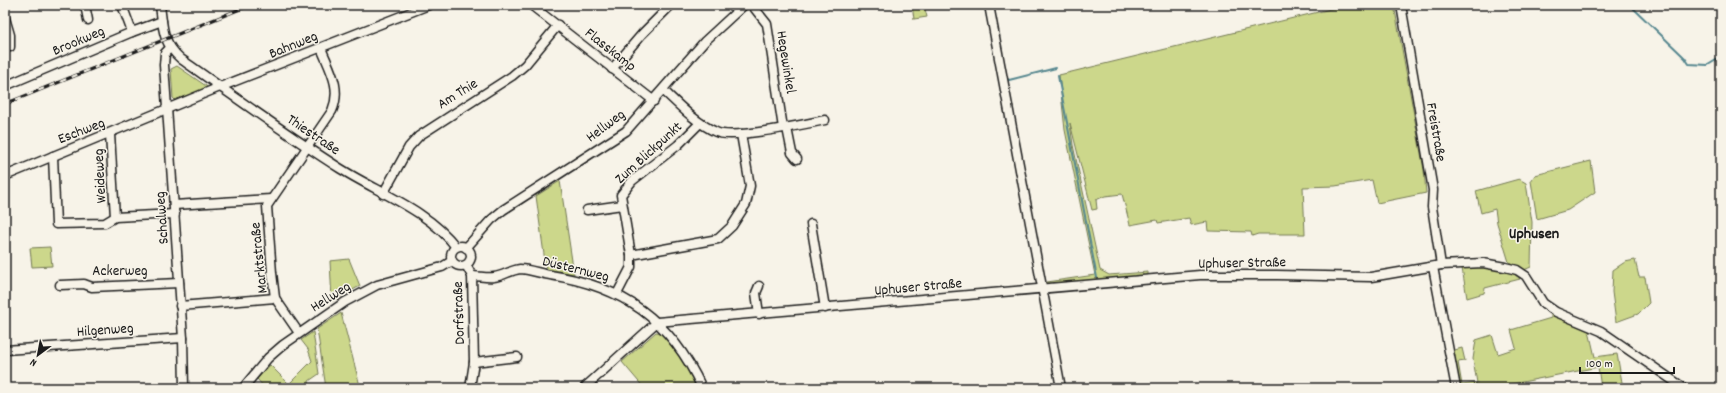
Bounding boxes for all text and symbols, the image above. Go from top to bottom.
street label: Brookweg [49,21,108,63]
street label: Flasskamp [579,23,640,78]
street label: Bahnweg [266,26,321,66]
street label: Hegewinkel [769,29,801,96]
street label: Am Thie [434,73,483,116]
street label: Freistraße [1419,101,1451,164]
street label: Hellweg [582,104,630,149]
street label: Thiestraße [282,110,344,162]
street label: Eschweg [55,113,108,151]
street label: Zum Blickpunkt [611,117,688,190]
street label: Weideweg [89,148,113,204]
street label: Schalweg [150,191,176,245]
street label: Marktstraße [245,221,275,294]
district label: Uphusen [1509,223,1559,246]
street label: Düsternweg [540,251,611,289]
street label: Uphuser Straße [1198,252,1287,276]
street label: Ackerweg [92,261,148,283]
street label: Uphuser Straße [873,273,963,303]
street label: Hellweg [306,277,356,319]
street label: Dorfstraße [448,280,472,345]
street label: Hilgenweg [76,318,134,344]
north arrow [18,335,58,375]
scale bar [1580,349,1674,375]
text: N [27,353,40,370]
text: 100 m [1586,356,1613,373]

